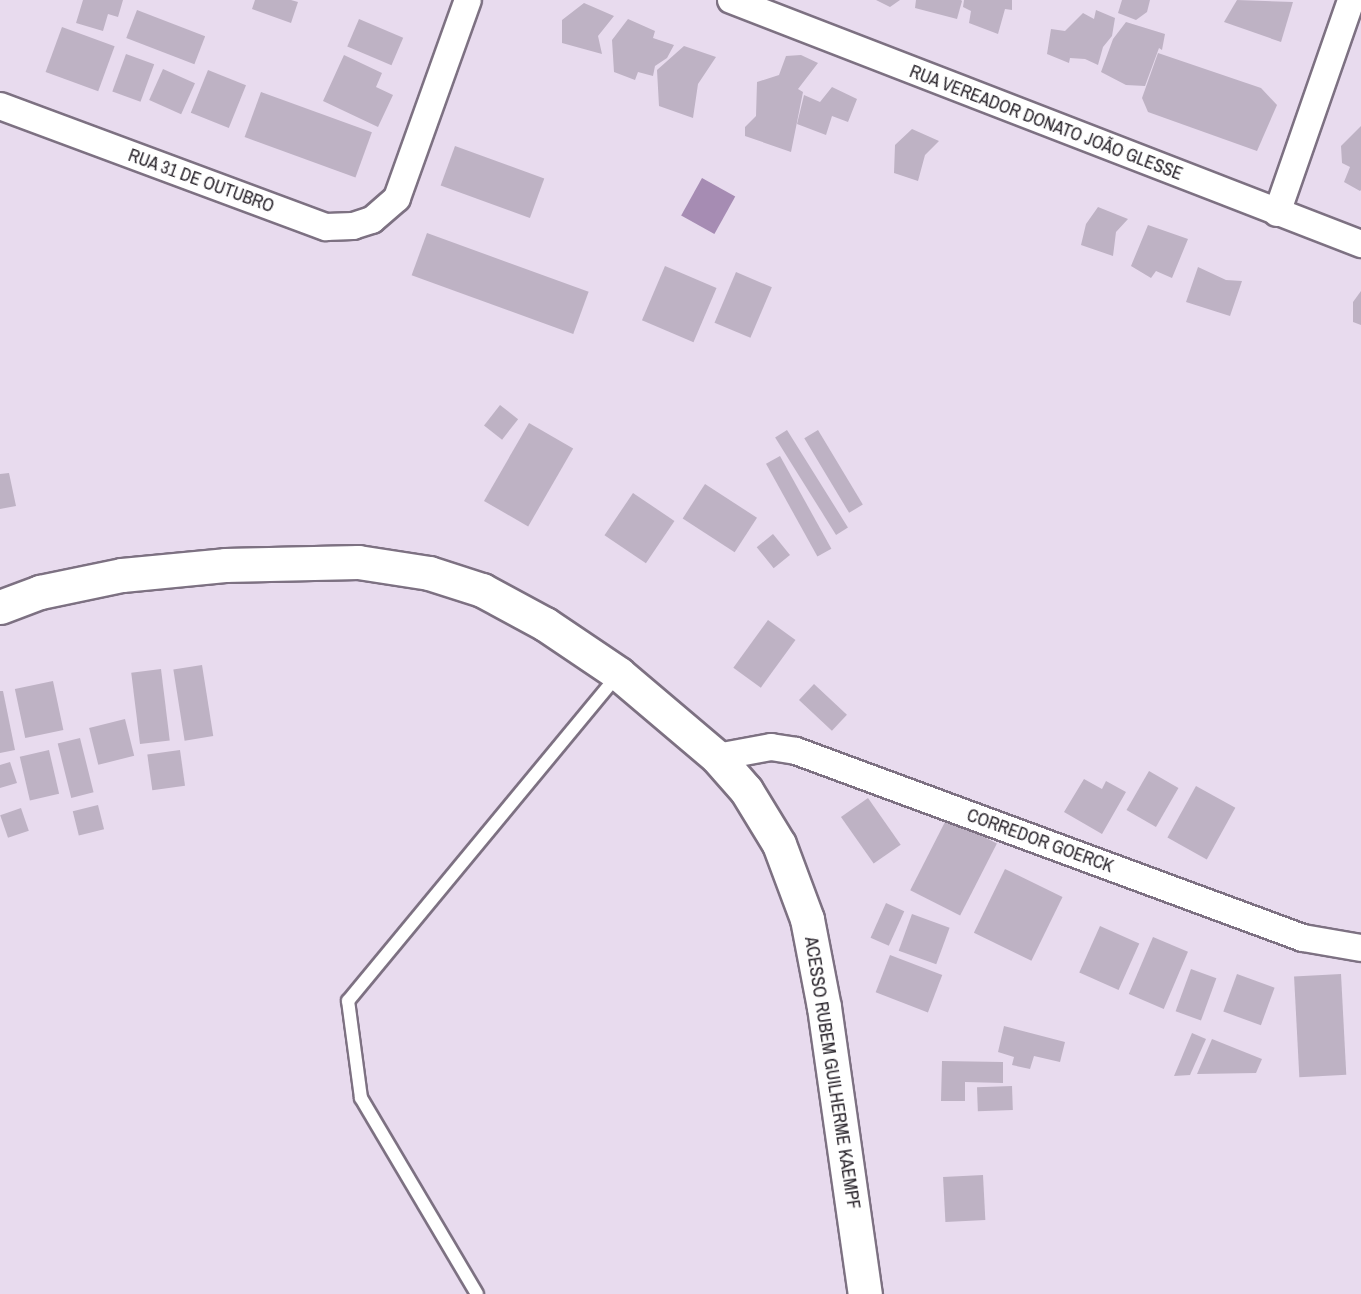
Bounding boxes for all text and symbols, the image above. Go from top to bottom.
street label: RUA VEREADOR DONATO JOÃO GLESSE [906,61,1186,185]
street label: RUA 31 DE OUTUBRO [125,144,277,218]
street label: CORREDOR GOERCK [964,804,1116,878]
street label: ACESSO RUBEM GUILHERME KAEMPF [800,935,864,1211]

